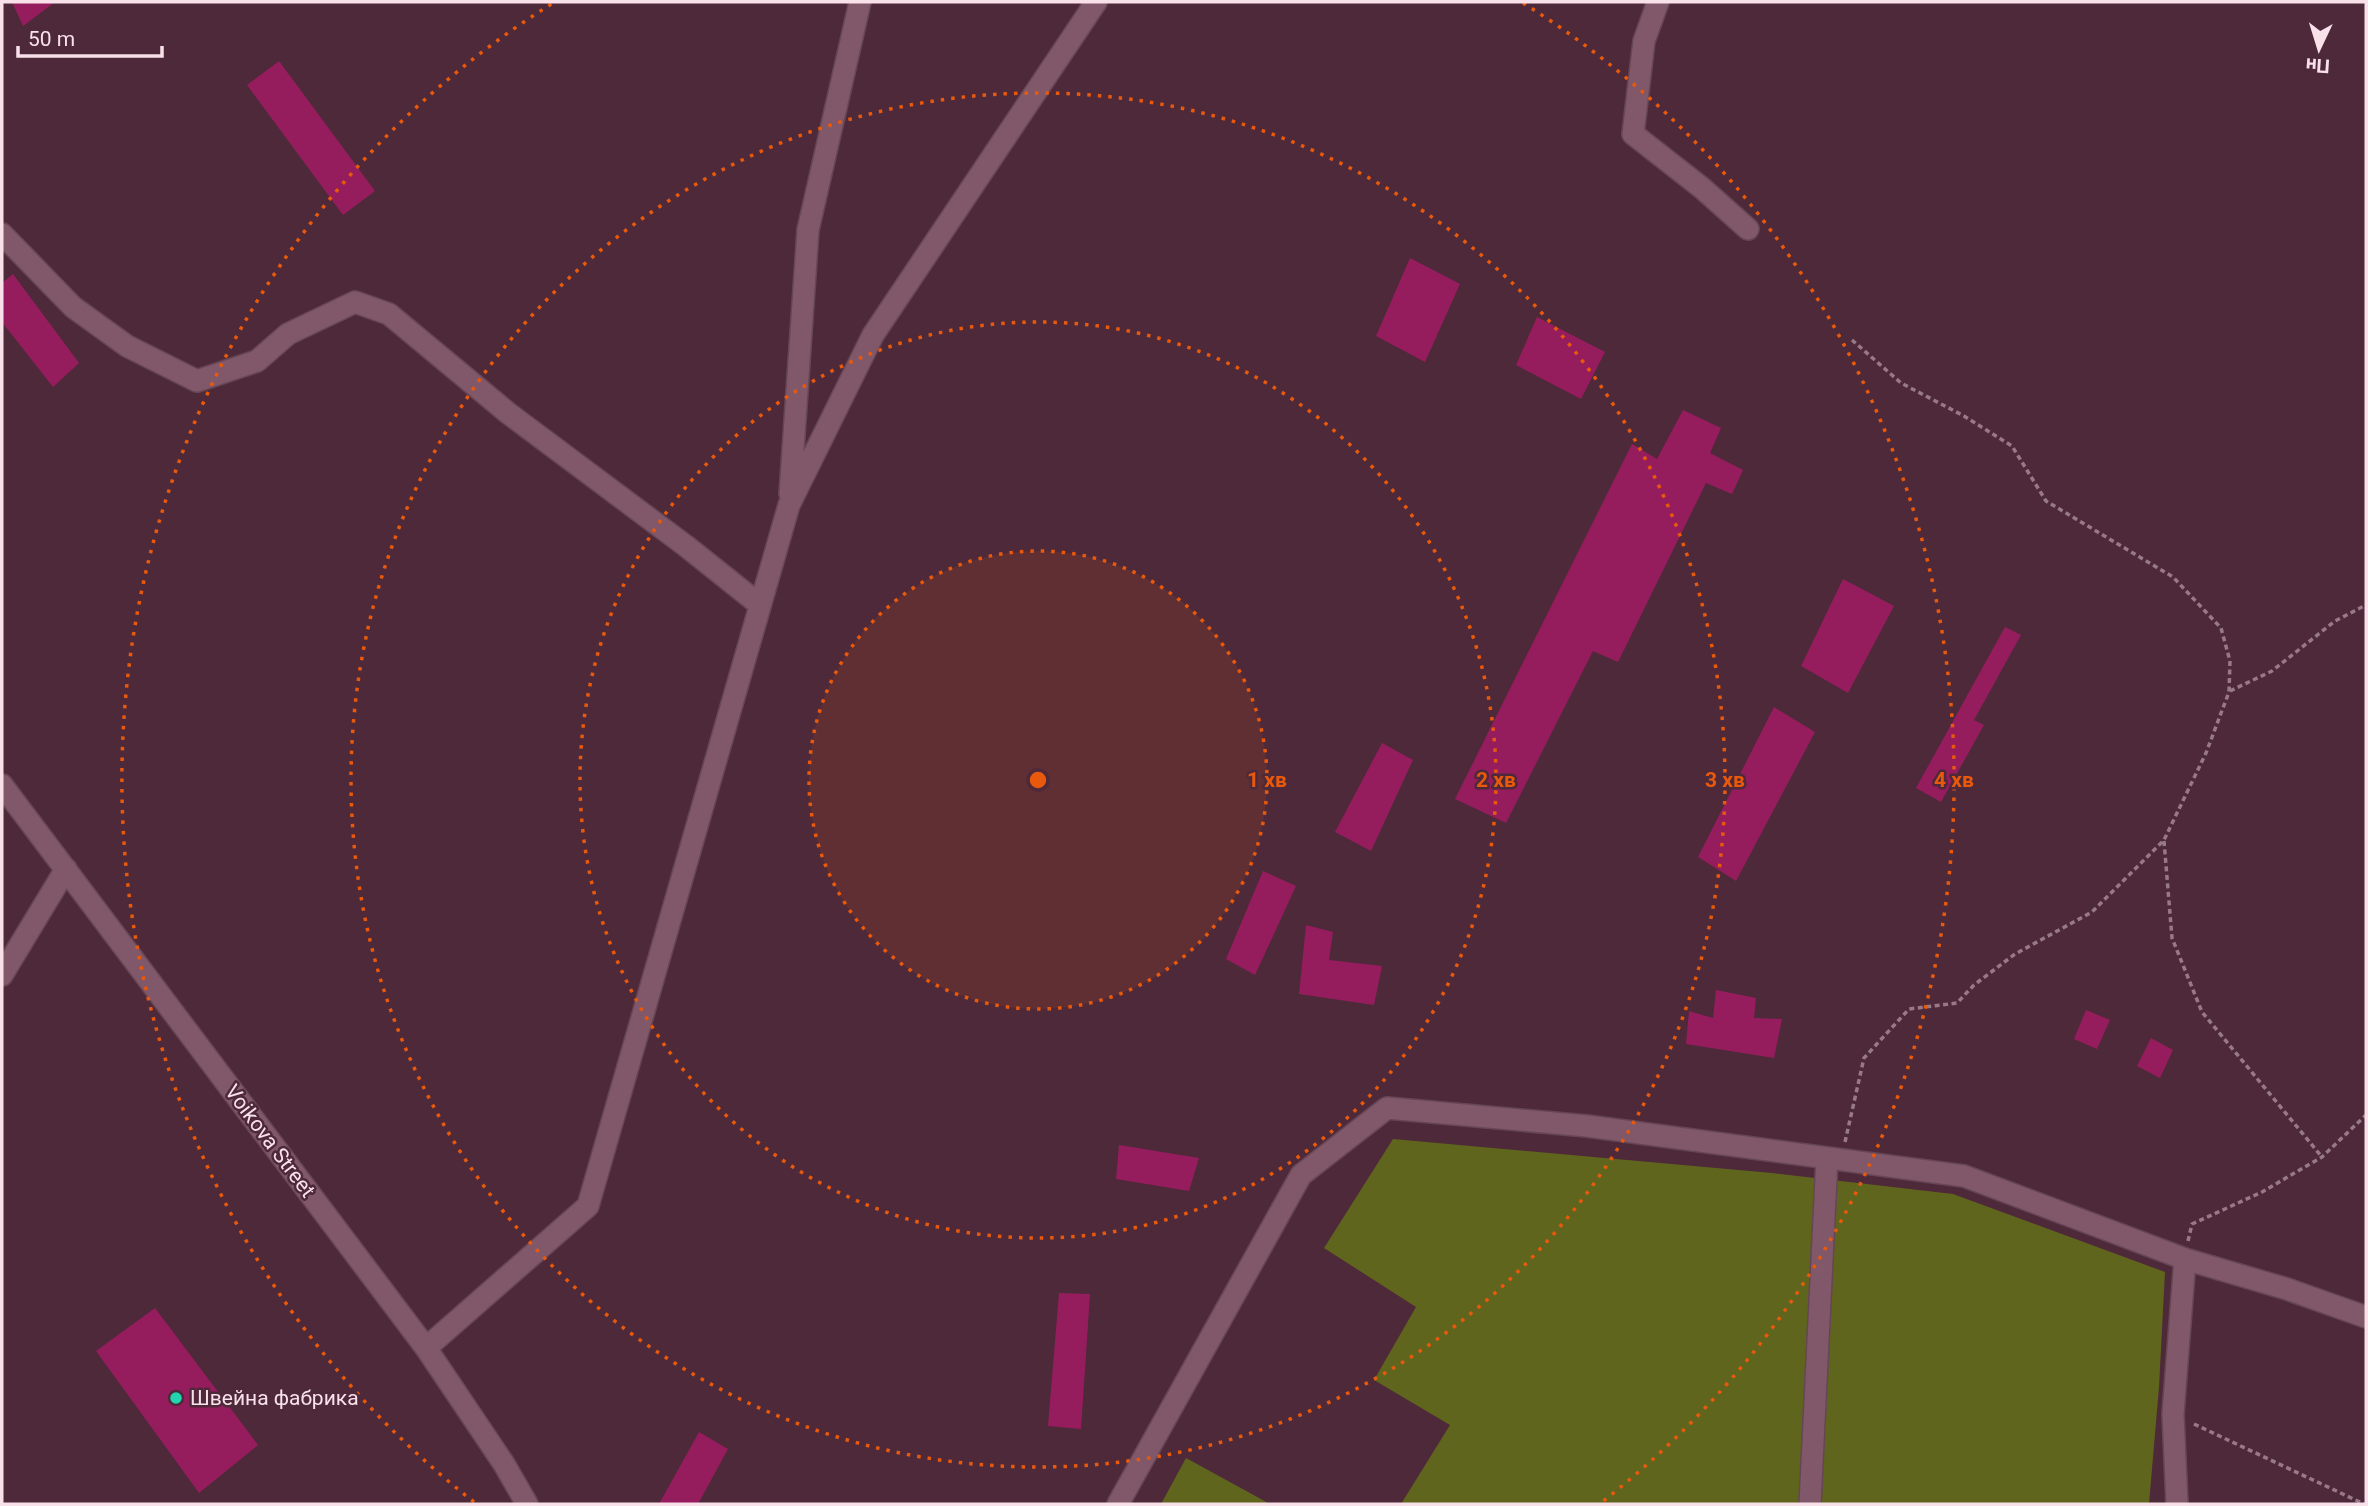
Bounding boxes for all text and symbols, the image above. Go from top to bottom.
scale bar [18,14,161,58]
north arrow [2284,14,2354,84]
text: 50 m [28,27,75,51]
text: Пн [2305,53,2331,78]
centre of rings [1026,768,1050,792]
text: 1 хв [1247,768,1287,792]
text: 2 хв [1476,768,1516,792]
text: 3 хв [1705,768,1745,792]
text: 4 хв [1934,768,1974,792]
street label: Voikova Street [220,1080,320,1202]
place label: Швейна фабрика [190,1386,359,1410]
marker: Швейна фабрика [168,1390,184,1406]

